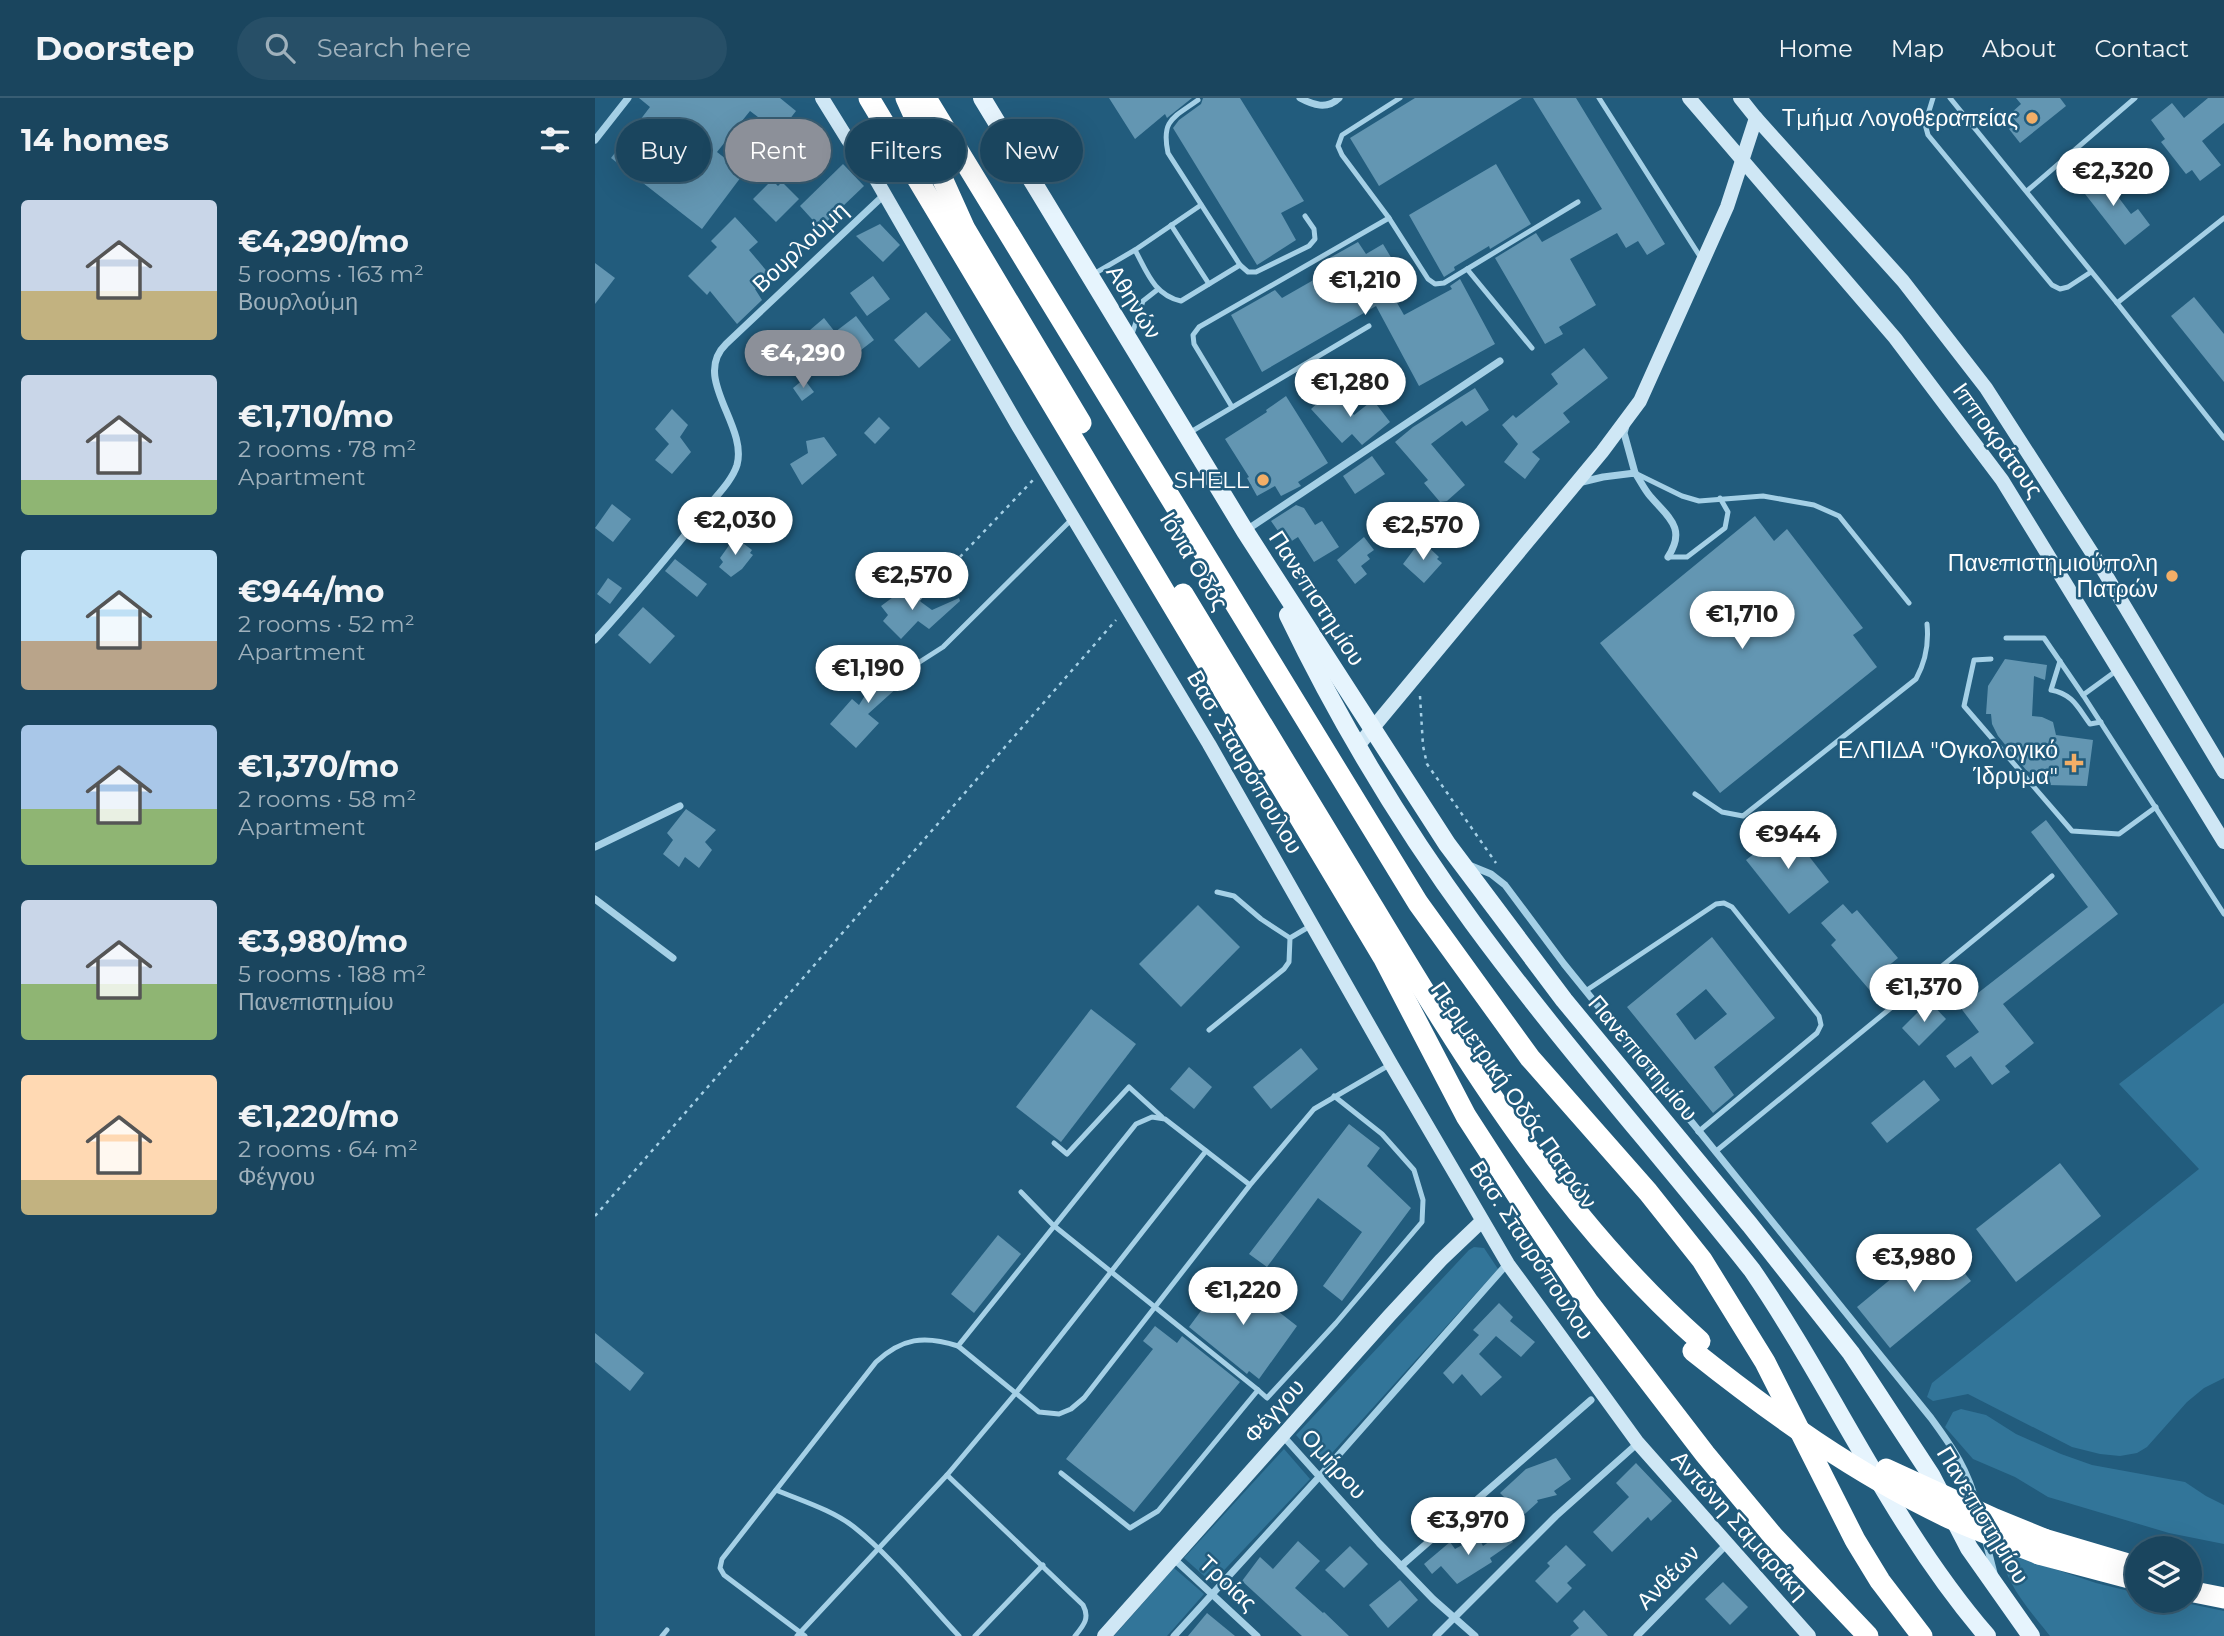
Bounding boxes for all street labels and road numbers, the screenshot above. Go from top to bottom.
street label: Βουρλούμη [747,196,853,298]
street label: Αθηνών [1100,260,1168,344]
street label: Ιπποκράτους [1947,377,2049,503]
street label: Ιόνια Οδός [1154,507,1234,615]
street label: Πανεπιστημίου [1263,525,1371,671]
street label: Βασ. Σταυρόπουλου [1181,665,1309,859]
street label: Περιμετρική Οδός Πατρών [1425,976,1603,1214]
street label: Πανεπιστημίου [1582,989,1704,1127]
street label: Βασ. Σταυρόπουλου [1464,1155,1600,1345]
street label: Φέγγου [1238,1373,1310,1449]
street label: Ομήρου [1295,1423,1373,1505]
street label: Πανεπιστημίου [1931,1441,2035,1589]
street label: Αντώνη Σαμαράκη [1666,1445,1814,1605]
street label: Ανθέων [1631,1539,1705,1615]
street label: Τροίας [1193,1549,1263,1617]

